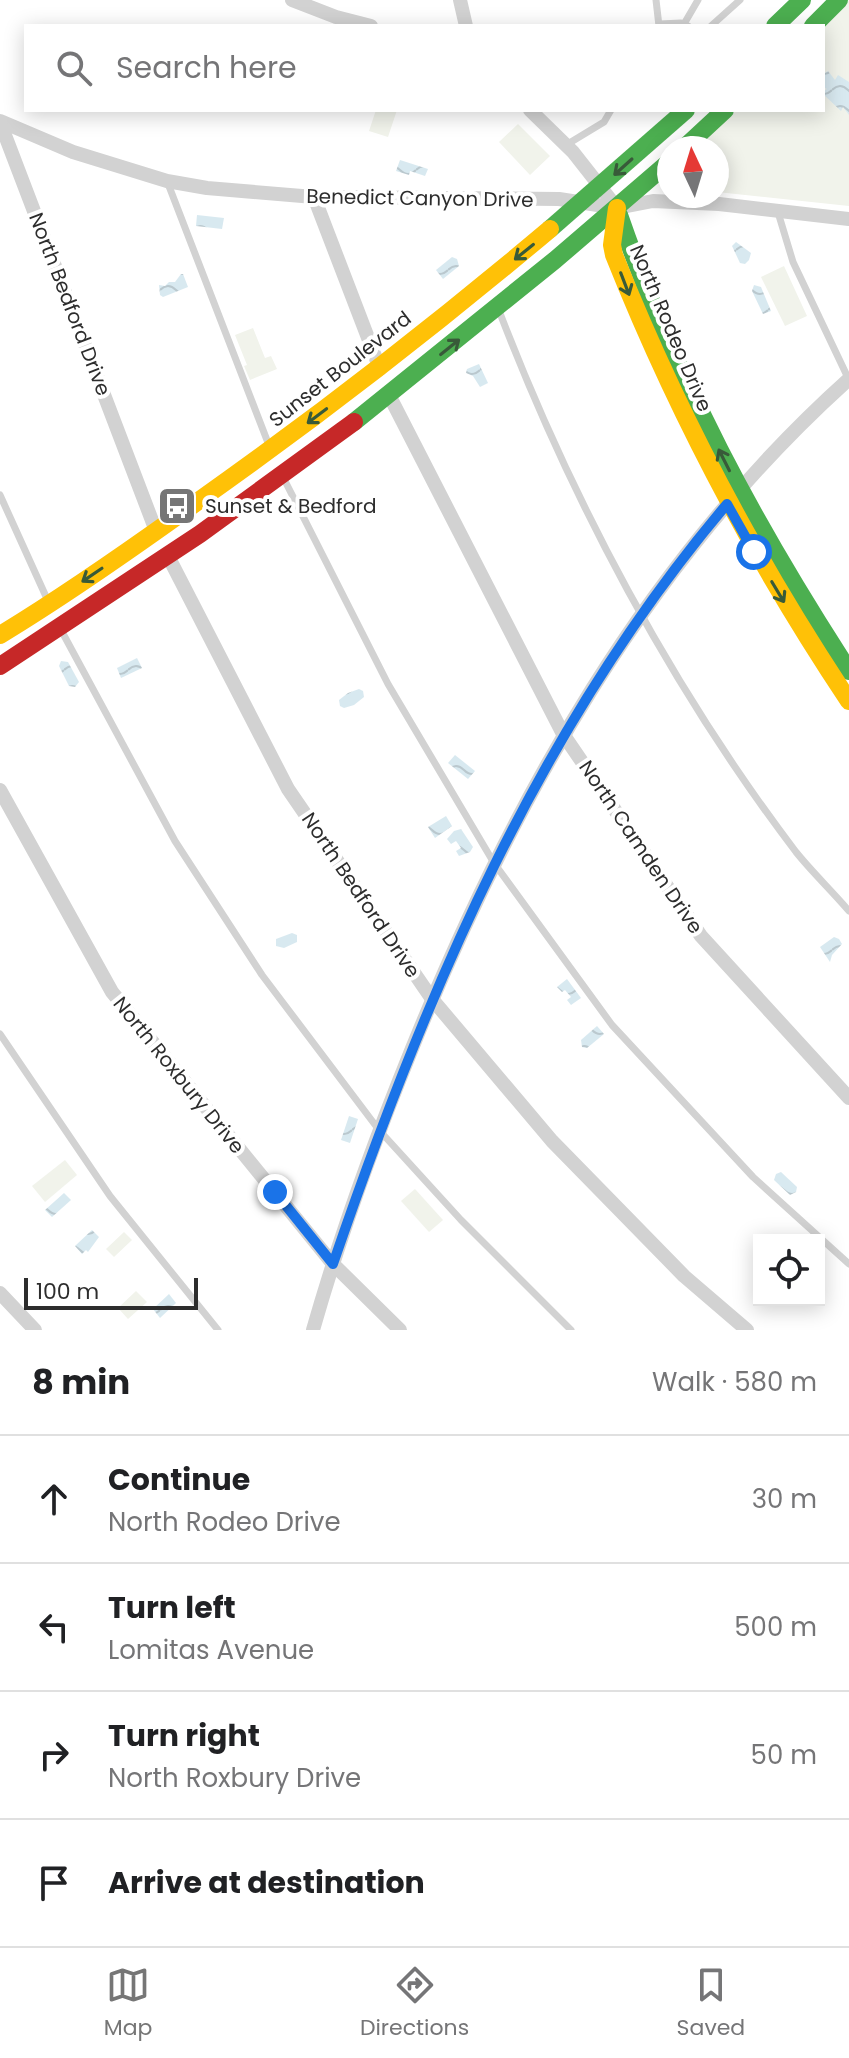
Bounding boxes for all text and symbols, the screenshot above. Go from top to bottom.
search box [24,24,825,112]
icon: search [52,46,96,90]
text: Search here [116,46,297,89]
north arrow [657,136,729,208]
one-way arrow [613,158,633,176]
street label: Benedict Canyon Drive [306,182,534,214]
street label: North Bedford Drive [22,209,118,399]
street label: North Rodeo Drive [623,240,719,416]
one-way arrow [514,243,535,261]
one-way arrow [619,271,633,296]
street label: Sunset Boulevard [263,304,417,434]
one-way arrow [439,338,460,356]
one-way arrow [307,407,328,424]
one-way arrow [715,448,731,472]
bus stop icon: Sunset & Bedford [156,485,198,527]
place label: Sunset & Bedford [205,492,376,520]
route start [736,534,772,570]
one-way arrow [81,567,104,583]
one-way arrow [770,580,786,603]
street label: North Camden Drive [572,755,710,939]
street label: North Bedford Drive [295,807,427,983]
street label: North Roxbury Drive [107,990,251,1160]
route end [257,1174,293,1210]
map controls [753,1234,825,1306]
button: locate [753,1234,825,1306]
scale bar [24,1274,198,1310]
text: 100 m [36,1276,99,1307]
text: 8 min [32,1358,130,1406]
text: Walk · 580 m [652,1364,817,1400]
text: Continue [108,1458,250,1501]
icon: ahead [32,1477,76,1521]
text: 30 m [752,1481,817,1517]
text: North Rodeo Drive [108,1504,341,1540]
text: Turn left [108,1586,236,1629]
icon: left [32,1605,76,1649]
text: 500 m [734,1609,817,1645]
text: Lomitas Avenue [108,1632,314,1668]
text: Turn right [108,1714,260,1757]
icon: right [32,1733,76,1777]
text: 50 m [751,1737,817,1773]
text: North Roxbury Drive [108,1760,361,1796]
icon: arrive [32,1861,76,1905]
text: Arrive at destination [108,1861,425,1904]
tab: Map [104,1963,152,2044]
tab: Directions [360,1963,469,2044]
tab: Saved [677,1963,745,2044]

